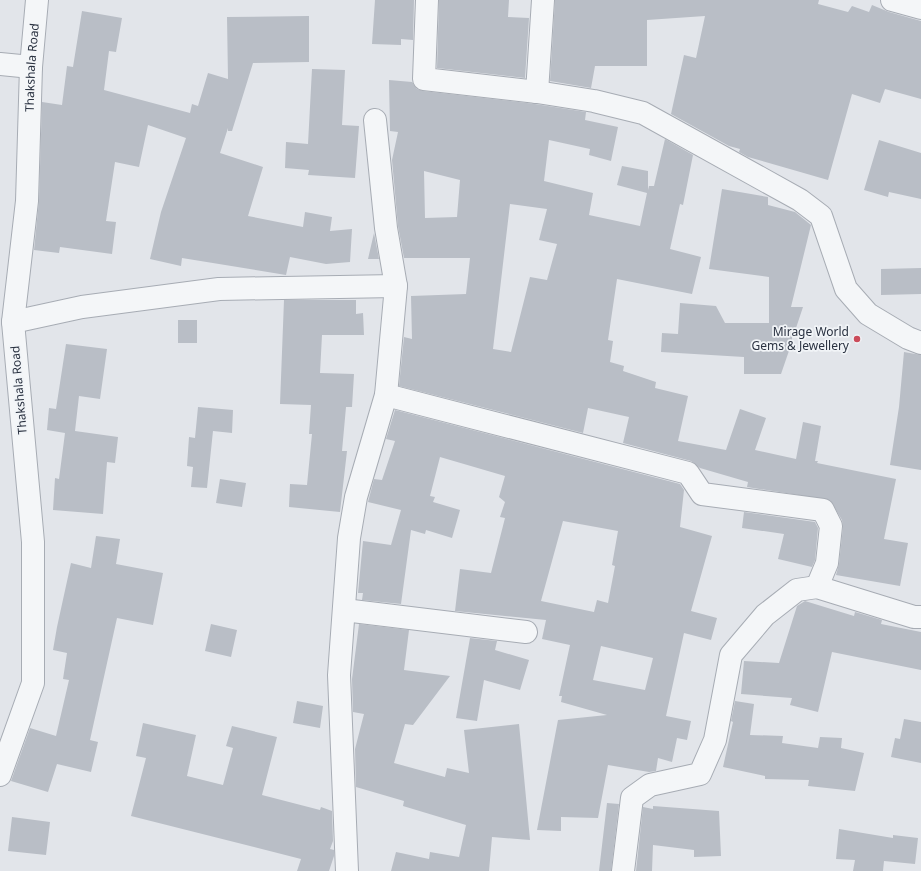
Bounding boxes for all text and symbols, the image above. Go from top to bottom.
street label: Thakshala Road [21,22,43,112]
place label: Mirage World Gems & Jewellery [751,323,850,354]
marker: Mirage World Gems & Jewellery [852,334,862,344]
street label: Thakshala Road [6,345,31,435]

